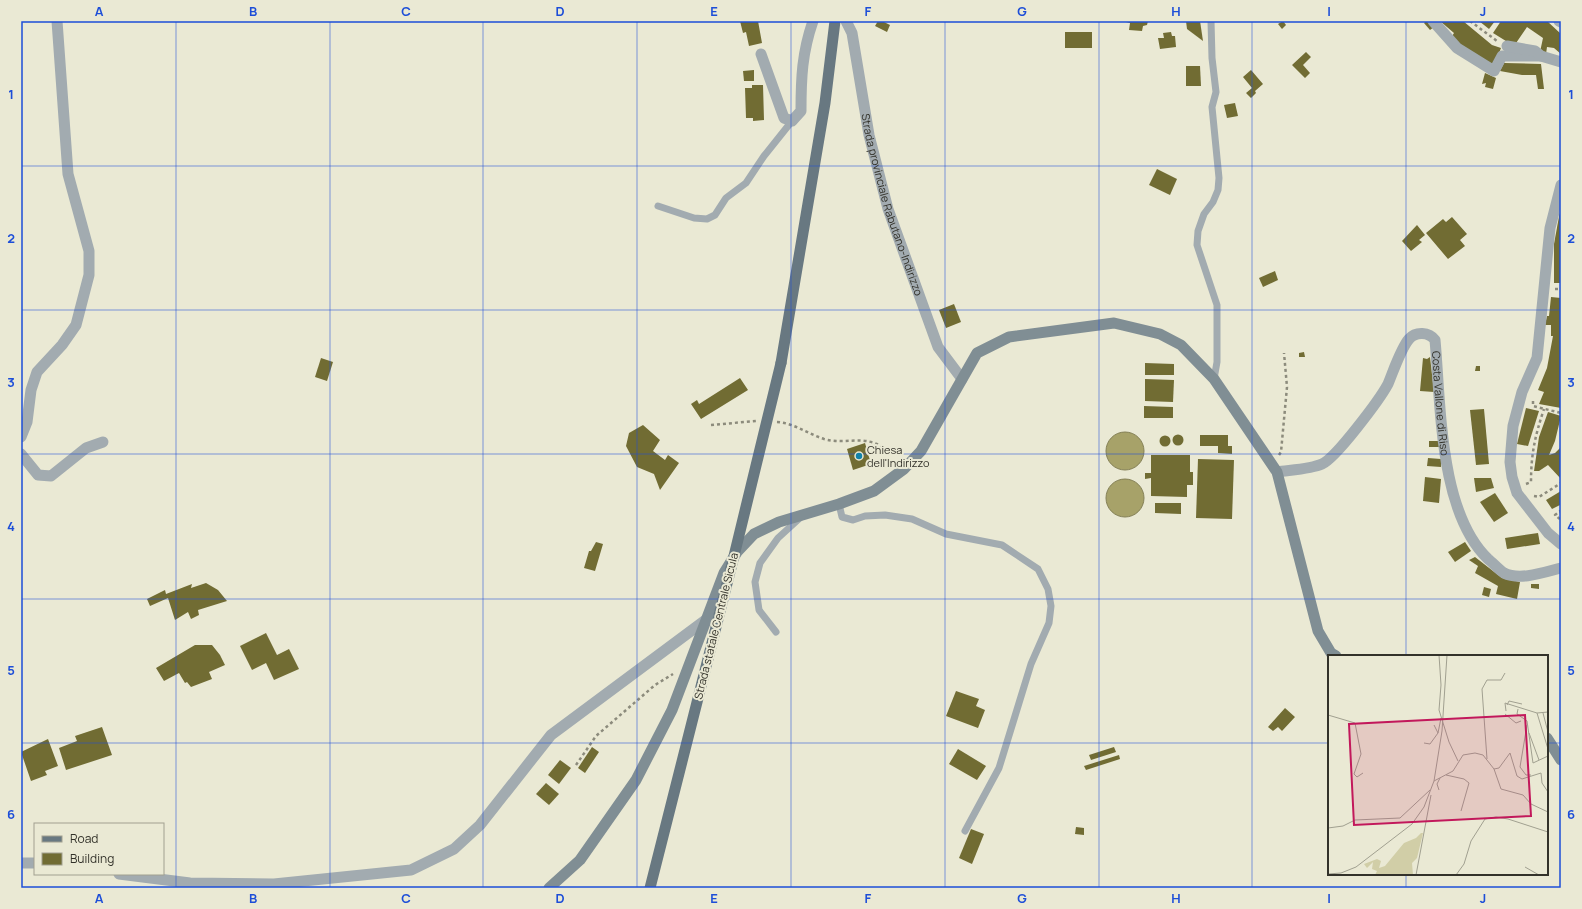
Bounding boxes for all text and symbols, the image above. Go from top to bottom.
text: A [95,2,104,20]
text: B [249,2,257,20]
text: C [401,2,411,20]
text: D [555,2,565,20]
text: E [710,2,718,20]
text: F [865,2,872,20]
text: G [1017,2,1027,20]
text: H [1171,2,1181,20]
text: I [1327,2,1331,20]
text: J [1480,2,1486,20]
text: 1 [8,85,14,103]
text: 1 [1568,85,1574,103]
street label: Strada provinciale Rabutano-Indirizzo [859,112,927,298]
text: 2 [7,229,15,247]
text: 2 [1567,229,1575,247]
street label: Costa Vallone di Riso [1429,350,1453,457]
text: 3 [7,373,15,391]
text: 3 [1567,373,1575,391]
place label: Chiesa dell'Indirizzo [867,442,930,470]
marker: Chiesa dell'Indirizzo [854,451,864,461]
text: 4 [7,517,15,535]
text: 4 [1567,517,1575,535]
street label: Strada statale Centrale Sicula [690,551,741,701]
inset map [1328,655,1548,875]
text: 5 [7,661,15,679]
text: 5 [1567,661,1575,679]
text: 6 [7,805,15,823]
text: 6 [1567,805,1575,823]
legend [34,823,164,875]
text: Road [70,830,98,847]
text: Building [70,850,114,867]
text: A [95,889,104,907]
text: B [249,889,257,907]
text: C [401,889,411,907]
text: D [555,889,565,907]
text: E [710,889,718,907]
text: F [865,889,872,907]
text: G [1017,889,1027,907]
text: H [1171,889,1181,907]
text: I [1327,889,1331,907]
text: J [1480,889,1486,907]

